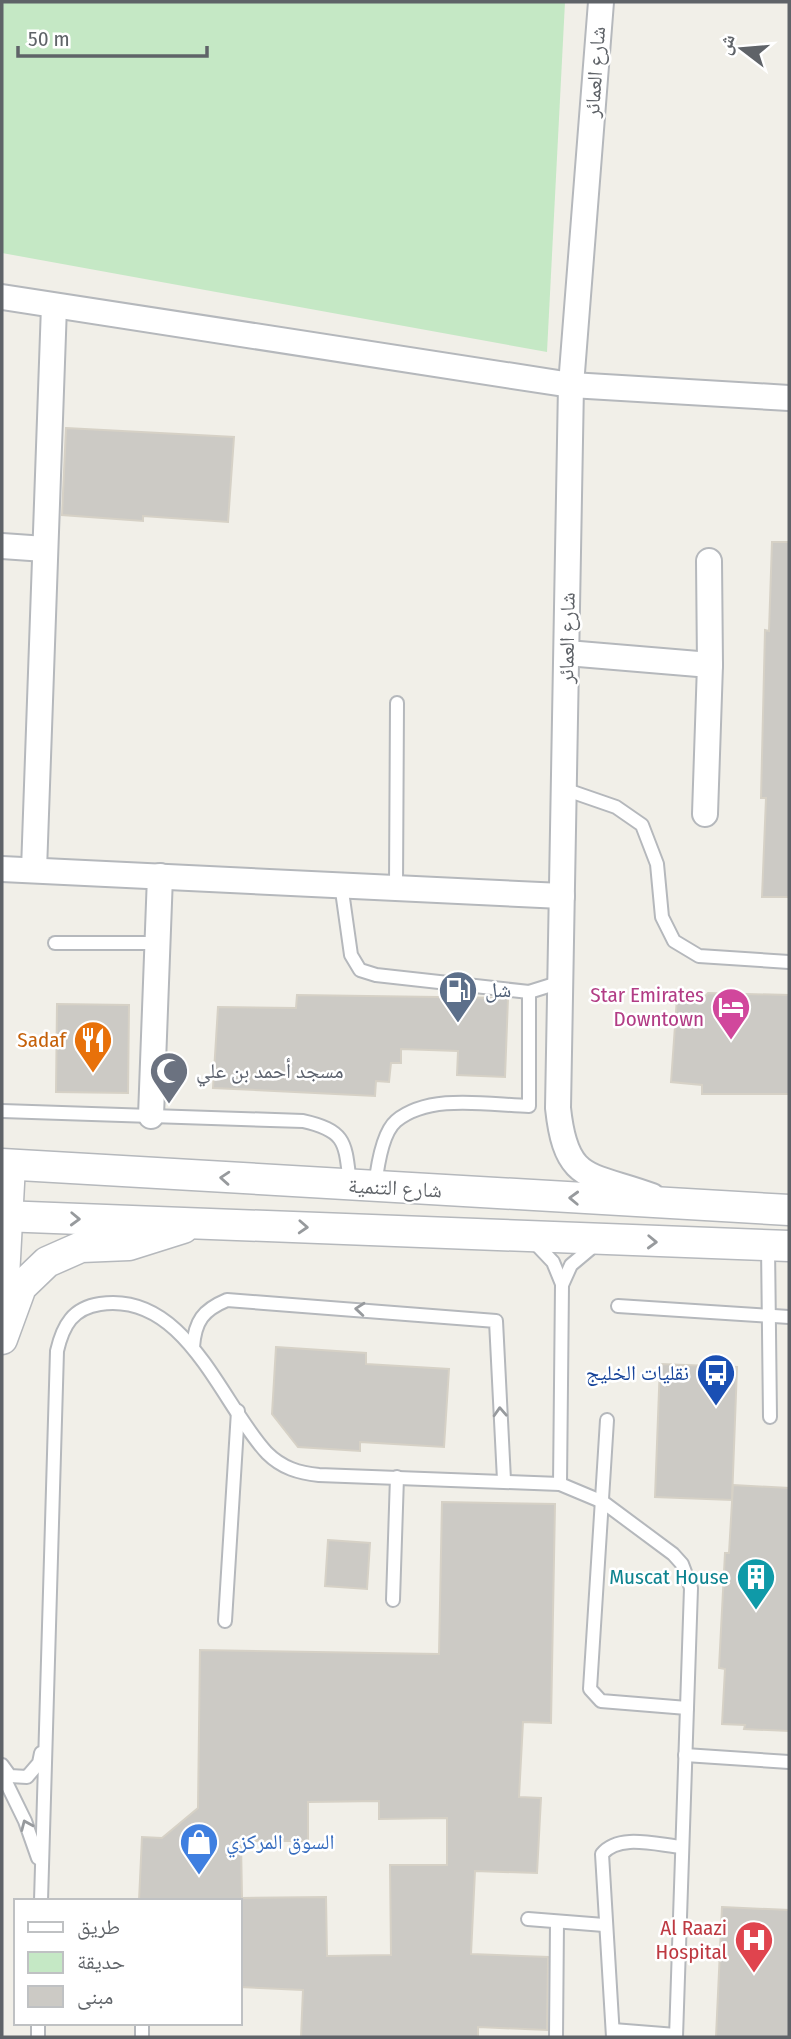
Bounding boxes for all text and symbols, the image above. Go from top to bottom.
scale bar [18,14,206,58]
north arrow [707,14,777,84]
text: 50 m [28,26,70,52]
street label: شارع العمائر [579,26,611,119]
text: ش [712,32,740,57]
street label: شارع العمائر [553,592,581,685]
fuel station icon: شل [437,969,479,1024]
place label: شل [485,977,511,1003]
place label: Star Emirates Downtown [590,982,704,1032]
hotel icon: Star Emirates Downtown [710,986,752,1041]
restaurant icon: Sadaf [72,1019,114,1074]
place label: Sadaf [17,1027,68,1053]
mosque icon: مسجد أحمد بن علي [148,1050,190,1105]
place label: مسجد أحمد بن علي [196,1058,343,1087]
one-way arrow [219,1171,230,1186]
street label: شارع التنمية [348,1173,442,1203]
one-way arrow [569,1190,580,1205]
one-way arrow [70,1211,81,1226]
one-way arrow [297,1220,308,1235]
one-way arrow [647,1235,658,1250]
one-way arrow [355,1302,366,1317]
bus stop icon: نقليات الخليج [695,1352,737,1407]
place label: نقليات الخليج [586,1360,689,1386]
one-way arrow [493,1406,508,1417]
building icon: Muscat House [735,1556,777,1611]
place label: Muscat House [609,1564,729,1590]
one-way arrow [21,1819,35,1831]
shop icon: السوق المركزي [178,1821,220,1876]
place label: السوق المركزي [226,1829,335,1858]
legend [14,1899,242,2025]
text: طريق [77,1914,120,1940]
place label: Al Raazi Hospital [655,1915,727,1965]
hospital icon: Al Raazi Hospital [733,1919,775,1974]
text: حديقة [77,1949,125,1975]
text: مبنى [77,1984,113,2010]

